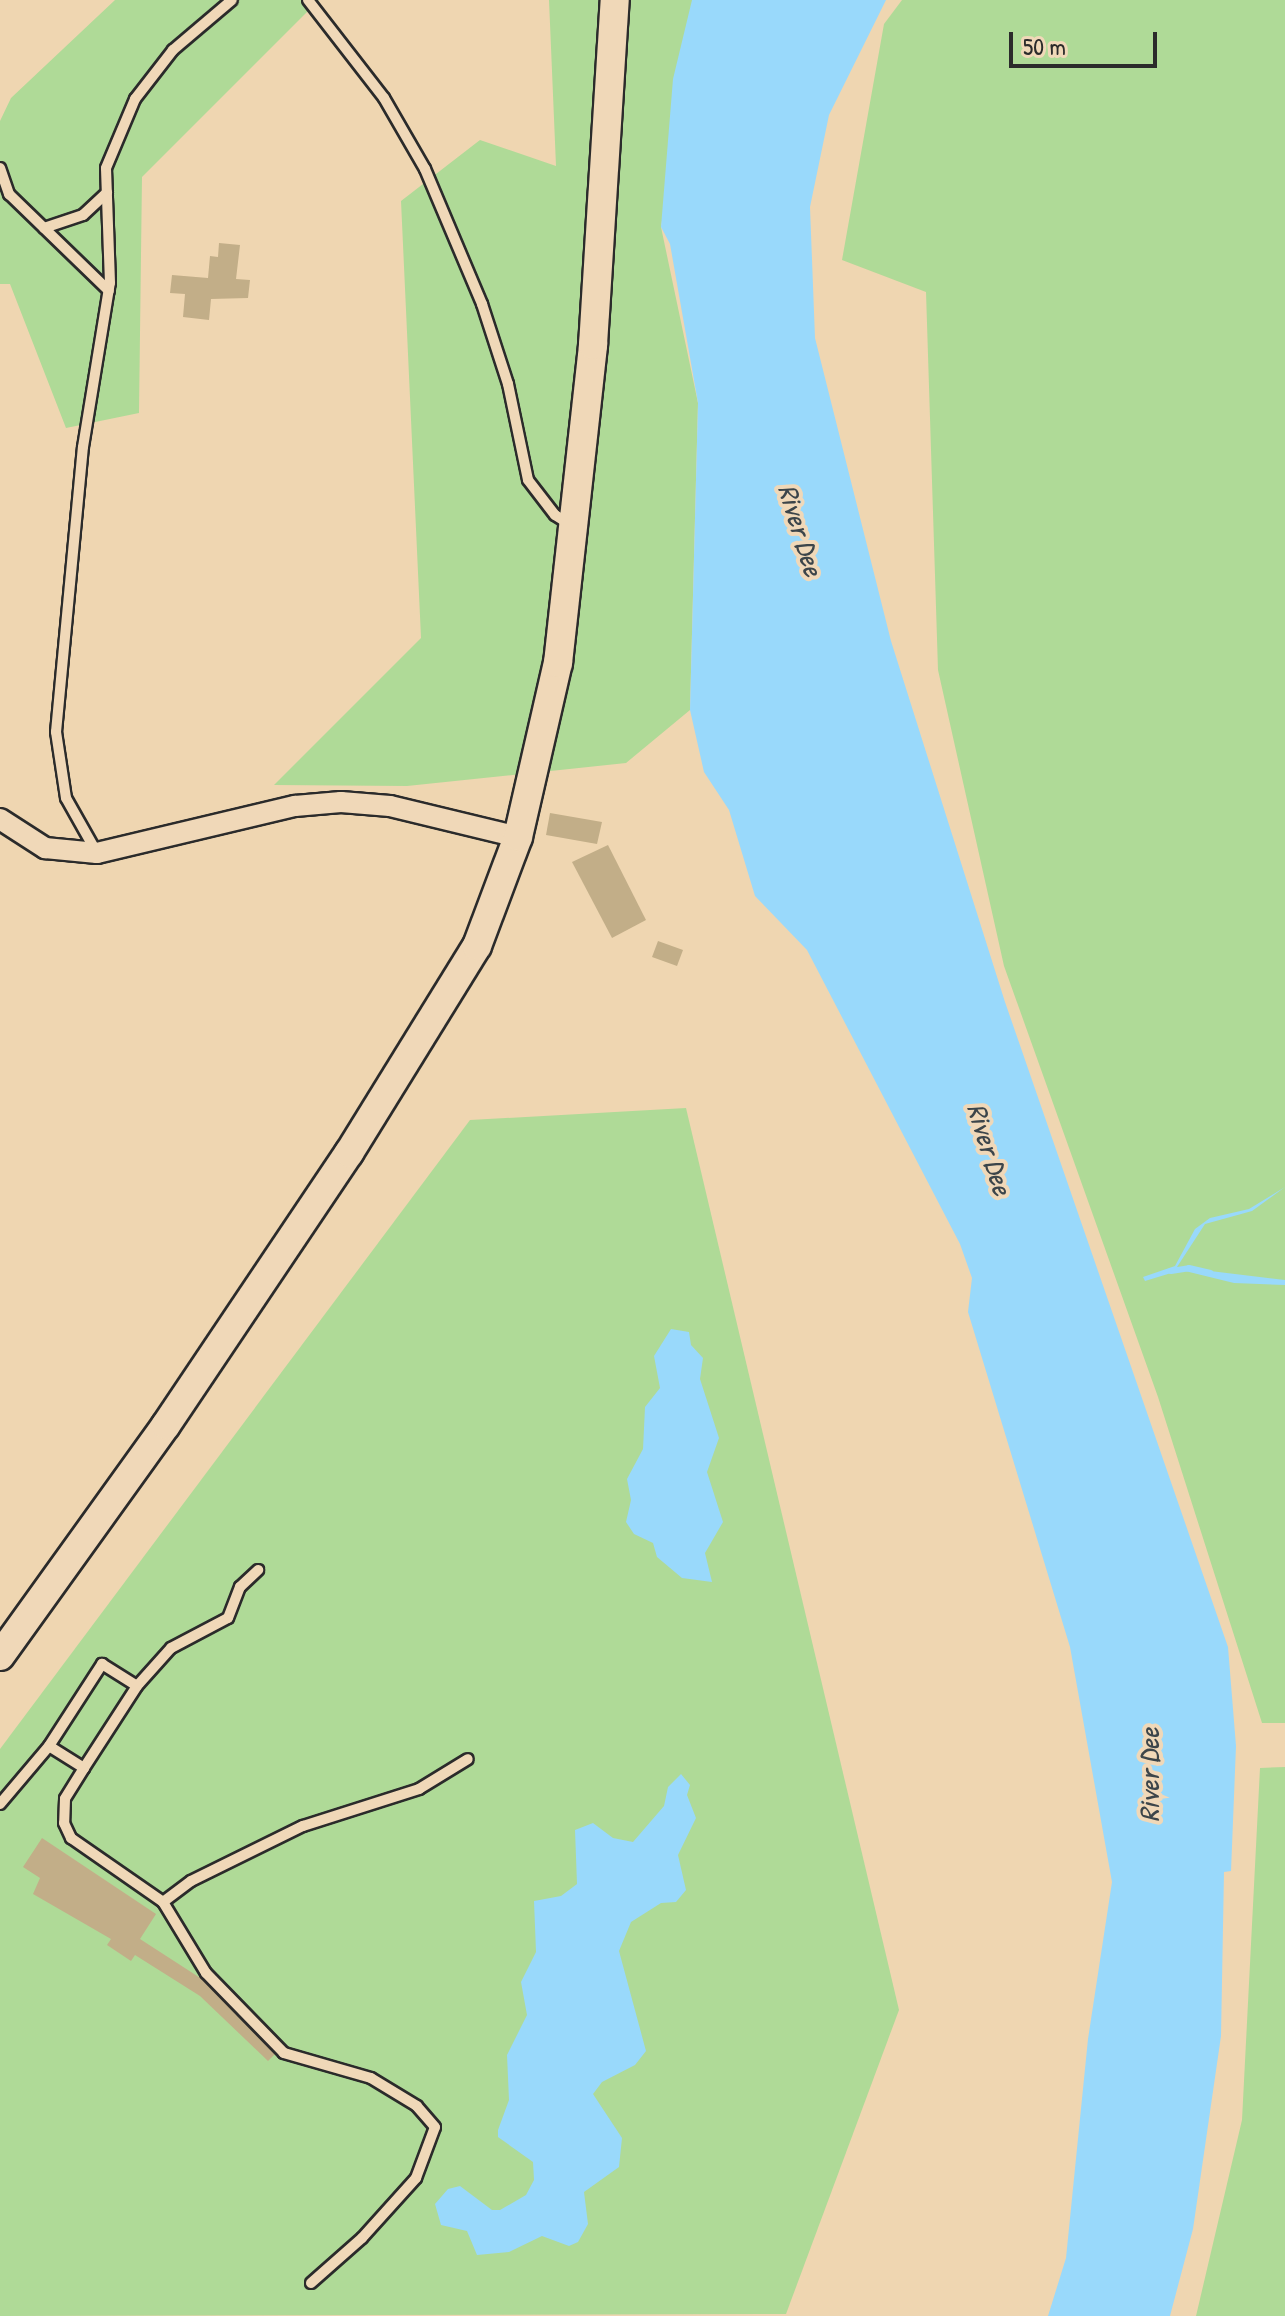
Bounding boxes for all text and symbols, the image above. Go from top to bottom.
scale bar [1013,16,1161,66]
text: 50 m [1023,30,1066,62]
water label: River Dee [771,480,831,580]
water label: River Dee [960,1099,1020,1199]
water label: River Dee [1132,1728,1166,1822]

